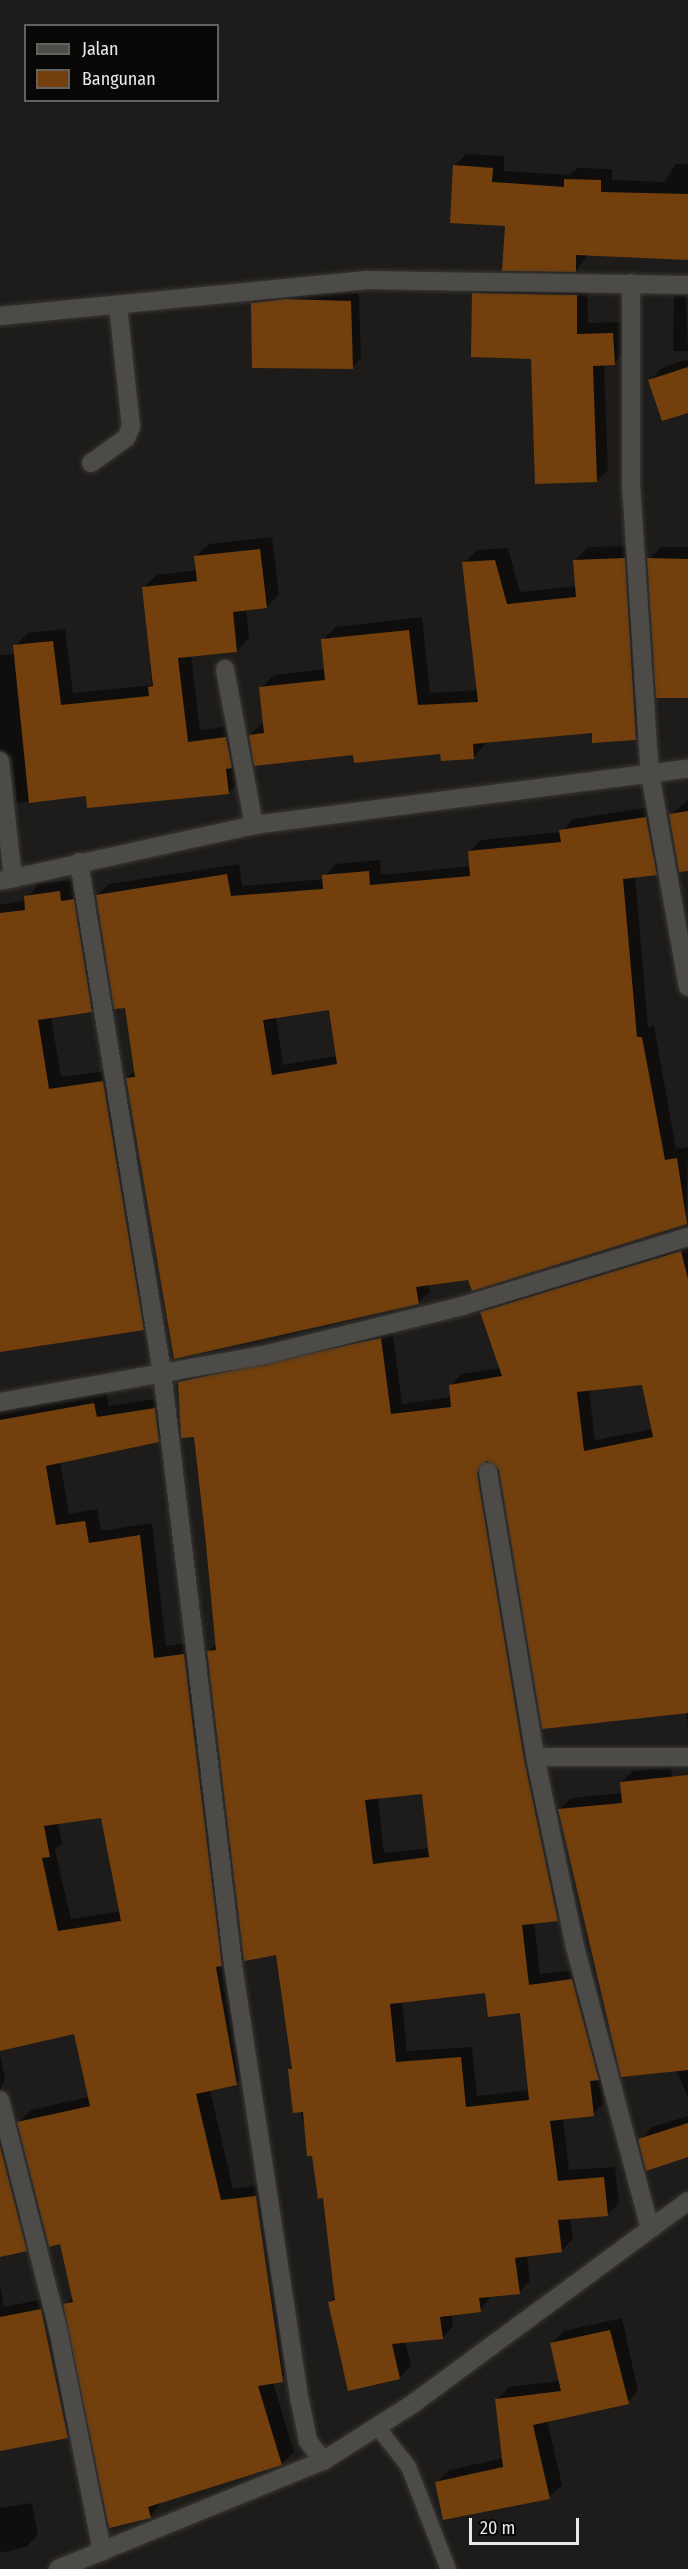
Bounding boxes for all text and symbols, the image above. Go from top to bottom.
legend [24,24,219,102]
text: Jalan [82,38,119,60]
text: Bangunan [82,68,156,90]
scale bar [472,2506,582,2544]
text: 20 m [480,2517,515,2539]

